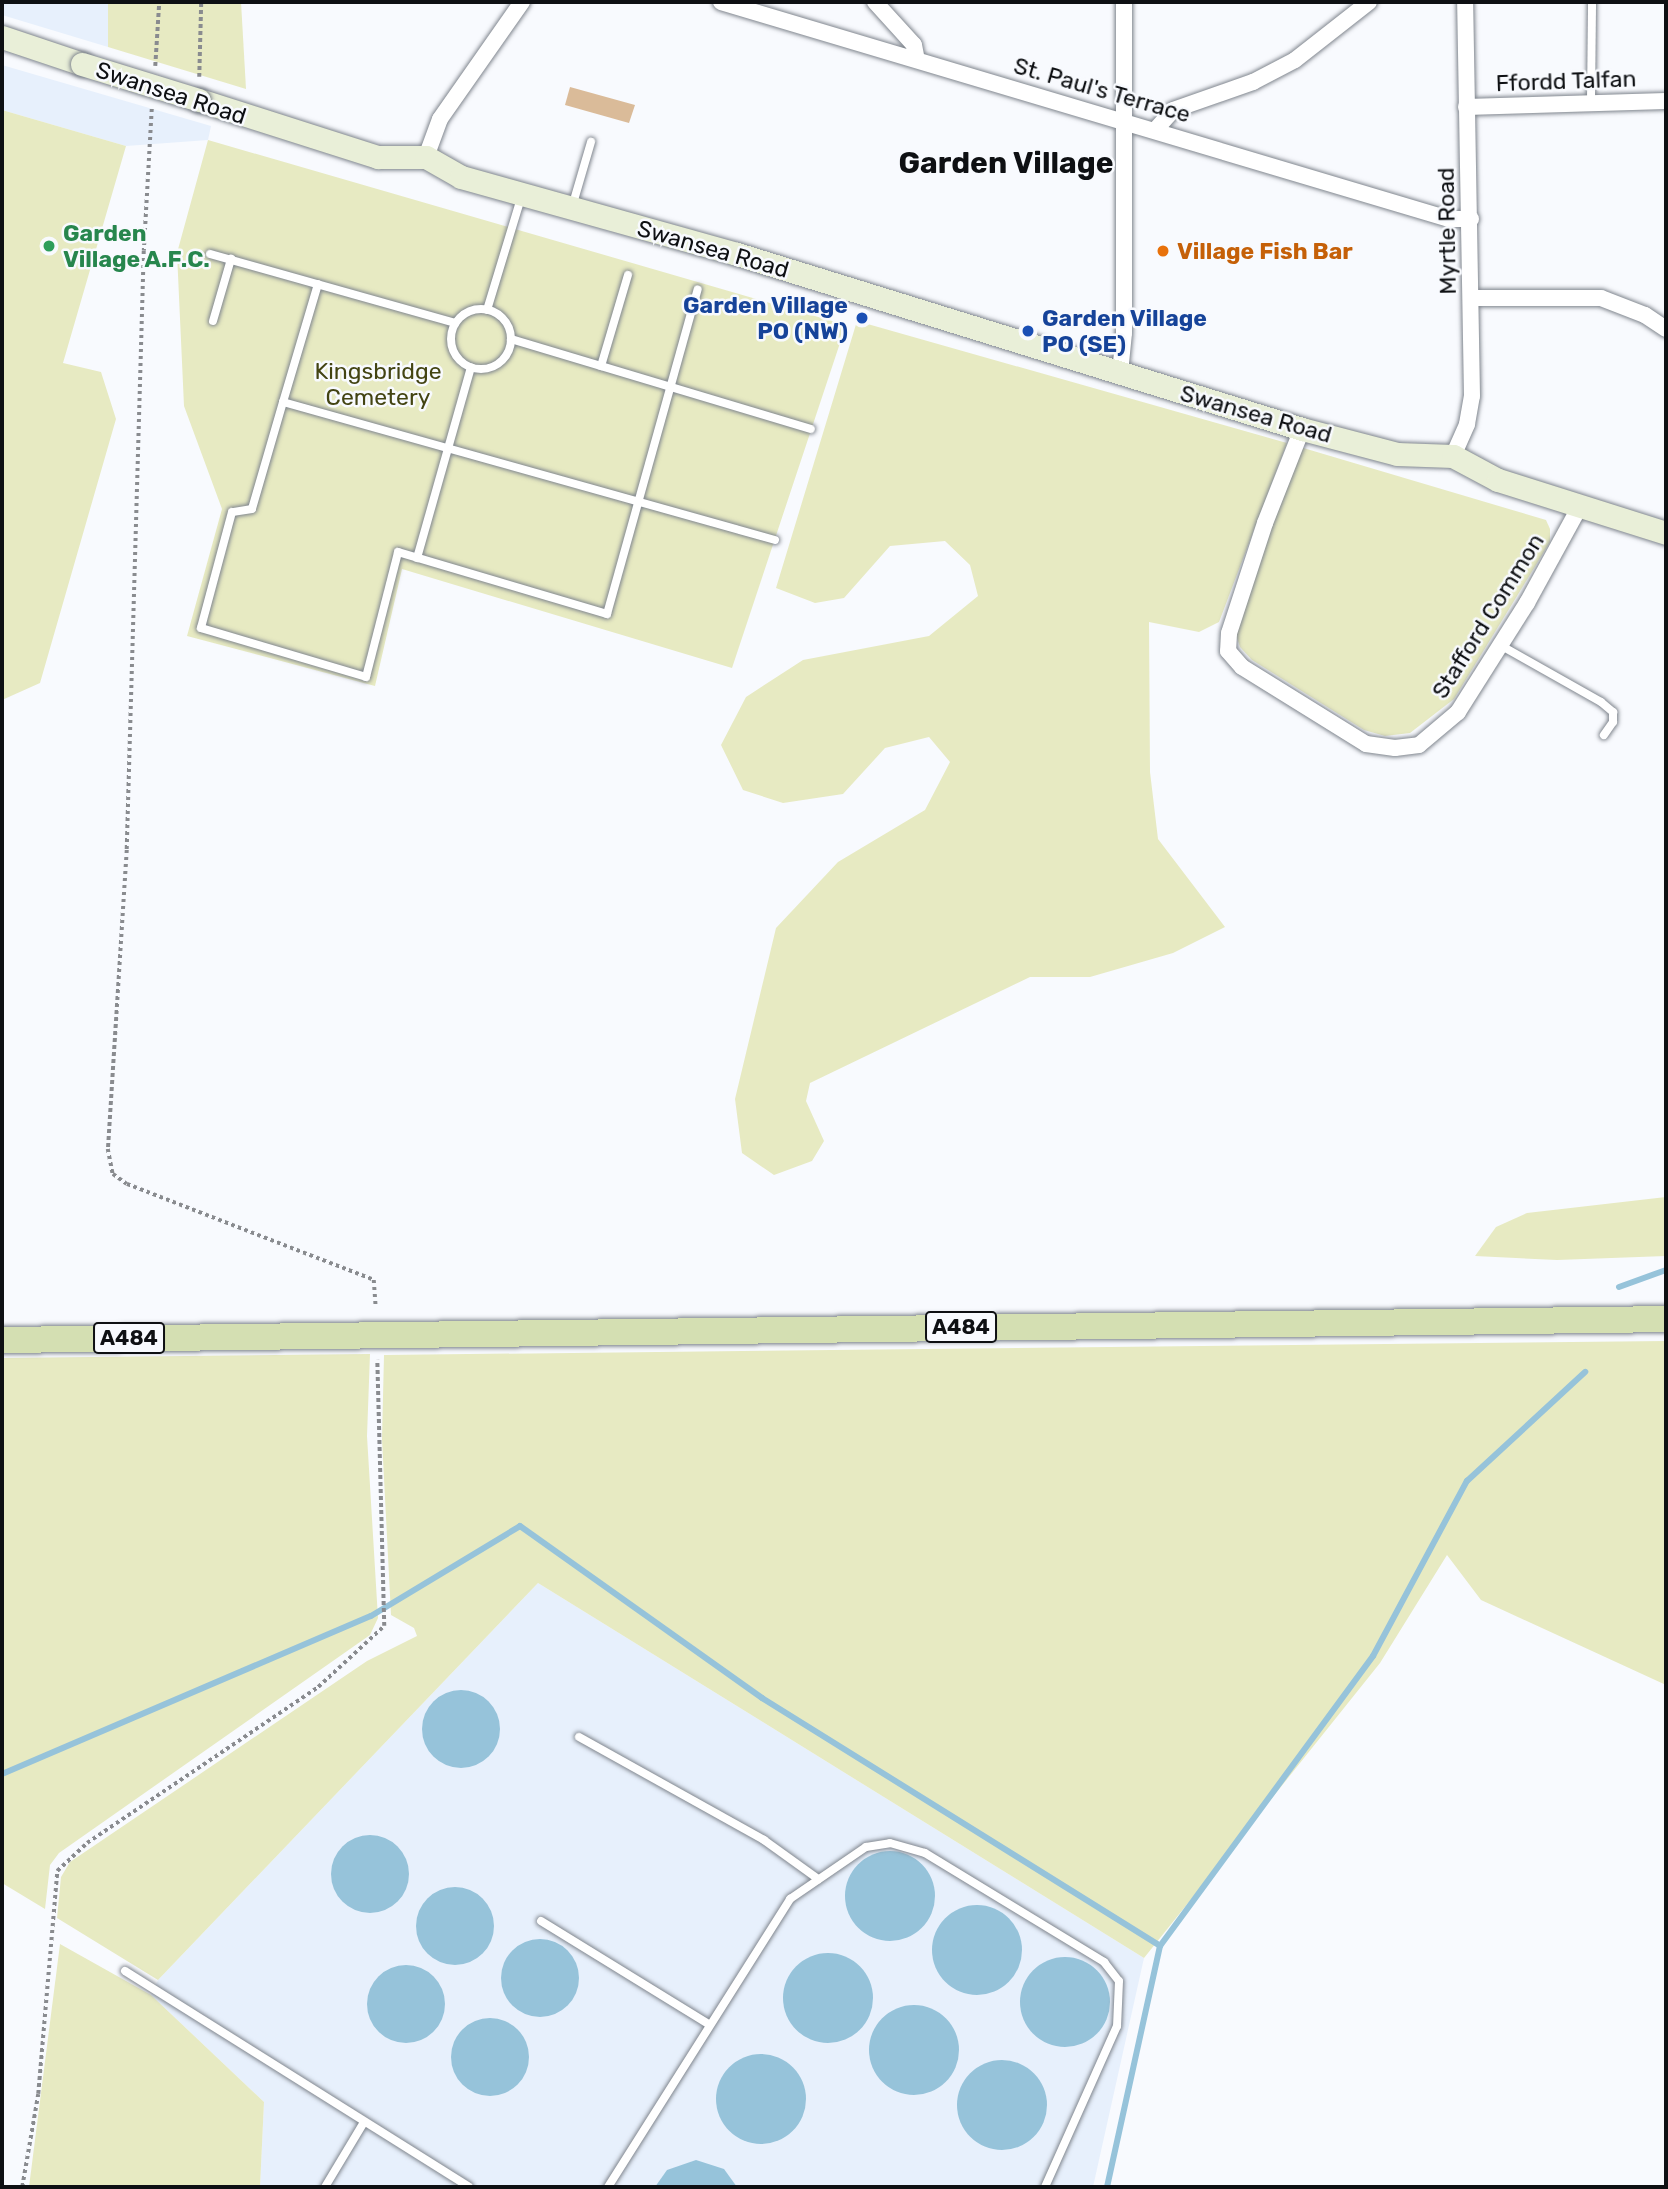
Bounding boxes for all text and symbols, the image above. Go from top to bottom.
street label: St. Paul's Terrace [1010,52,1194,128]
street label: Swansea Road [92,56,250,130]
street label: Ffordd Talfan [1495,65,1637,97]
district label: Garden Village [898,145,1114,181]
street label: Myrtle Road [1432,167,1462,295]
street label: Swansea Road [634,214,792,284]
place label: Garden Village A.F.C. [63,219,210,273]
place label: Village Fish Bar [1177,237,1353,265]
marker: Garden Village A.F.C. [41,238,57,254]
marker: Village Fish Bar [1155,243,1171,259]
place label: Garden Village PO (NW) [682,291,848,345]
place label: Garden Village PO (SE) [1042,304,1208,358]
marker: Garden Village PO (NW) [854,310,870,326]
marker: Garden Village PO (SE) [1020,323,1036,339]
park label: Kingsbridge Cemetery [314,357,442,411]
street label: Swansea Road [1177,379,1335,449]
street label: Stafford Common [1426,528,1550,704]
road number: A484 [924,1310,998,1344]
road number: A484 [92,1320,166,1356]

